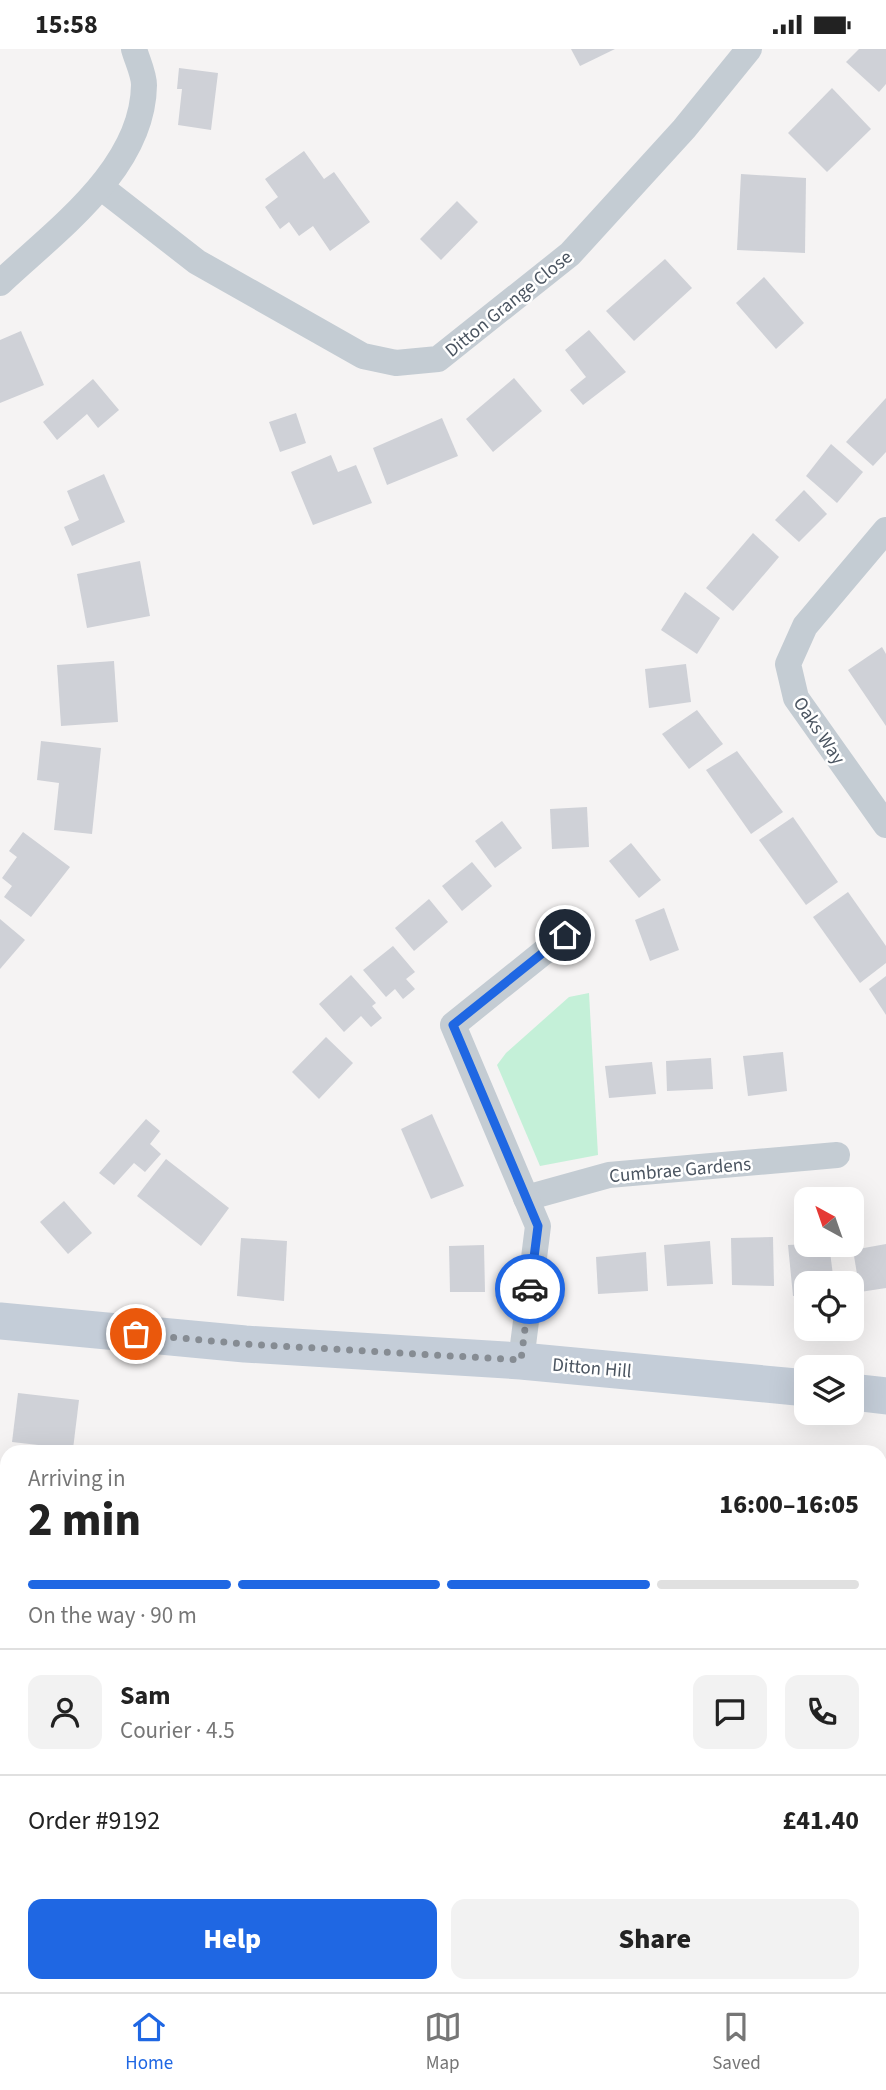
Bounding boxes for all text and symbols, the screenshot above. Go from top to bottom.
text: 15:58 [35,6,98,43]
street label: Ditton Grange Close [440,244,578,364]
street label: Oaks Way [786,692,851,770]
pin [535,905,595,965]
icon: home [546,916,584,954]
street label: Cumbrae Gardens [608,1151,752,1190]
north arrow [794,1187,864,1257]
map controls [794,1187,864,1425]
courier [495,1254,565,1324]
icon: car [511,1270,549,1308]
button: locate [794,1271,864,1341]
pin [106,1304,166,1364]
icon: bag [117,1315,155,1353]
street label: Ditton Hill [551,1352,633,1385]
button: layers [794,1355,864,1425]
text: Arriving in [28,1462,126,1495]
text: 16:00–16:05 [719,1486,859,1523]
text: 2 min [28,1488,141,1553]
text: On the way · 90 m [28,1599,197,1632]
button: person [28,1675,102,1749]
button: chat [693,1675,767,1749]
button: phone [785,1675,859,1749]
text: Sam [120,1677,170,1714]
text: Courier · 4.5 [120,1714,235,1747]
text: Order #9192 [28,1802,160,1839]
text: £41.40 [783,1802,859,1839]
button: Help [28,1899,437,1979]
button: Share [451,1899,859,1979]
tab: Home [125,2008,173,2077]
tab: Map [424,2008,462,2077]
tab: Saved [712,2008,761,2077]

